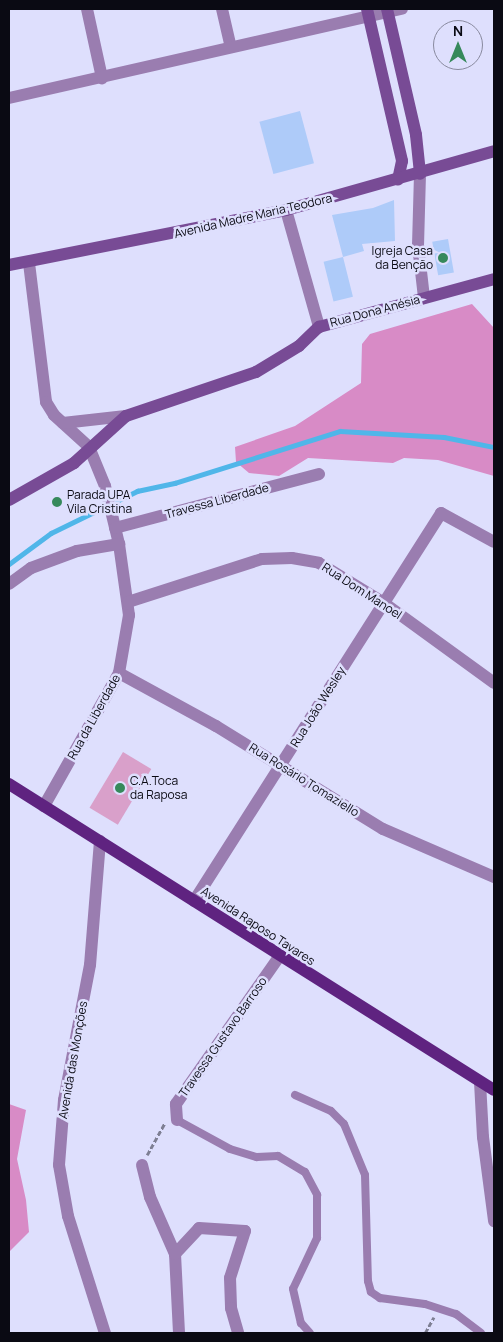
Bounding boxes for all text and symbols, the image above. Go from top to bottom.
north arrow [433,20,483,70]
text: N [453,21,463,40]
street label: Avenida Madre Maria Teodora [173,191,333,241]
place label: Igreja Casa da Benção [372,244,433,272]
marker: Igreja Casa da Benção [437,252,449,264]
street label: Rua Dona Anésia [328,292,422,330]
street label: Travessa Liberdade [164,480,270,522]
place label: Parada UPA Vila Cristina [67,488,132,516]
marker: Parada UPA Vila Cristina [51,496,63,508]
street label: Rua Dom Manoel [319,560,405,622]
street label: Rua João Wesley [287,664,349,750]
street label: Rua da Liberdade [65,672,123,762]
street label: Rua Rosário Tomaziello [246,740,362,820]
place label: C.A.Toca da Raposa [130,774,188,802]
marker: C.A.Toca da Raposa [114,782,126,794]
street label: Avenida Raposo Tavares [198,884,318,968]
street label: Travessa Gustavo Barroso [176,974,270,1100]
street label: Avenida das Monções [56,1000,90,1120]

